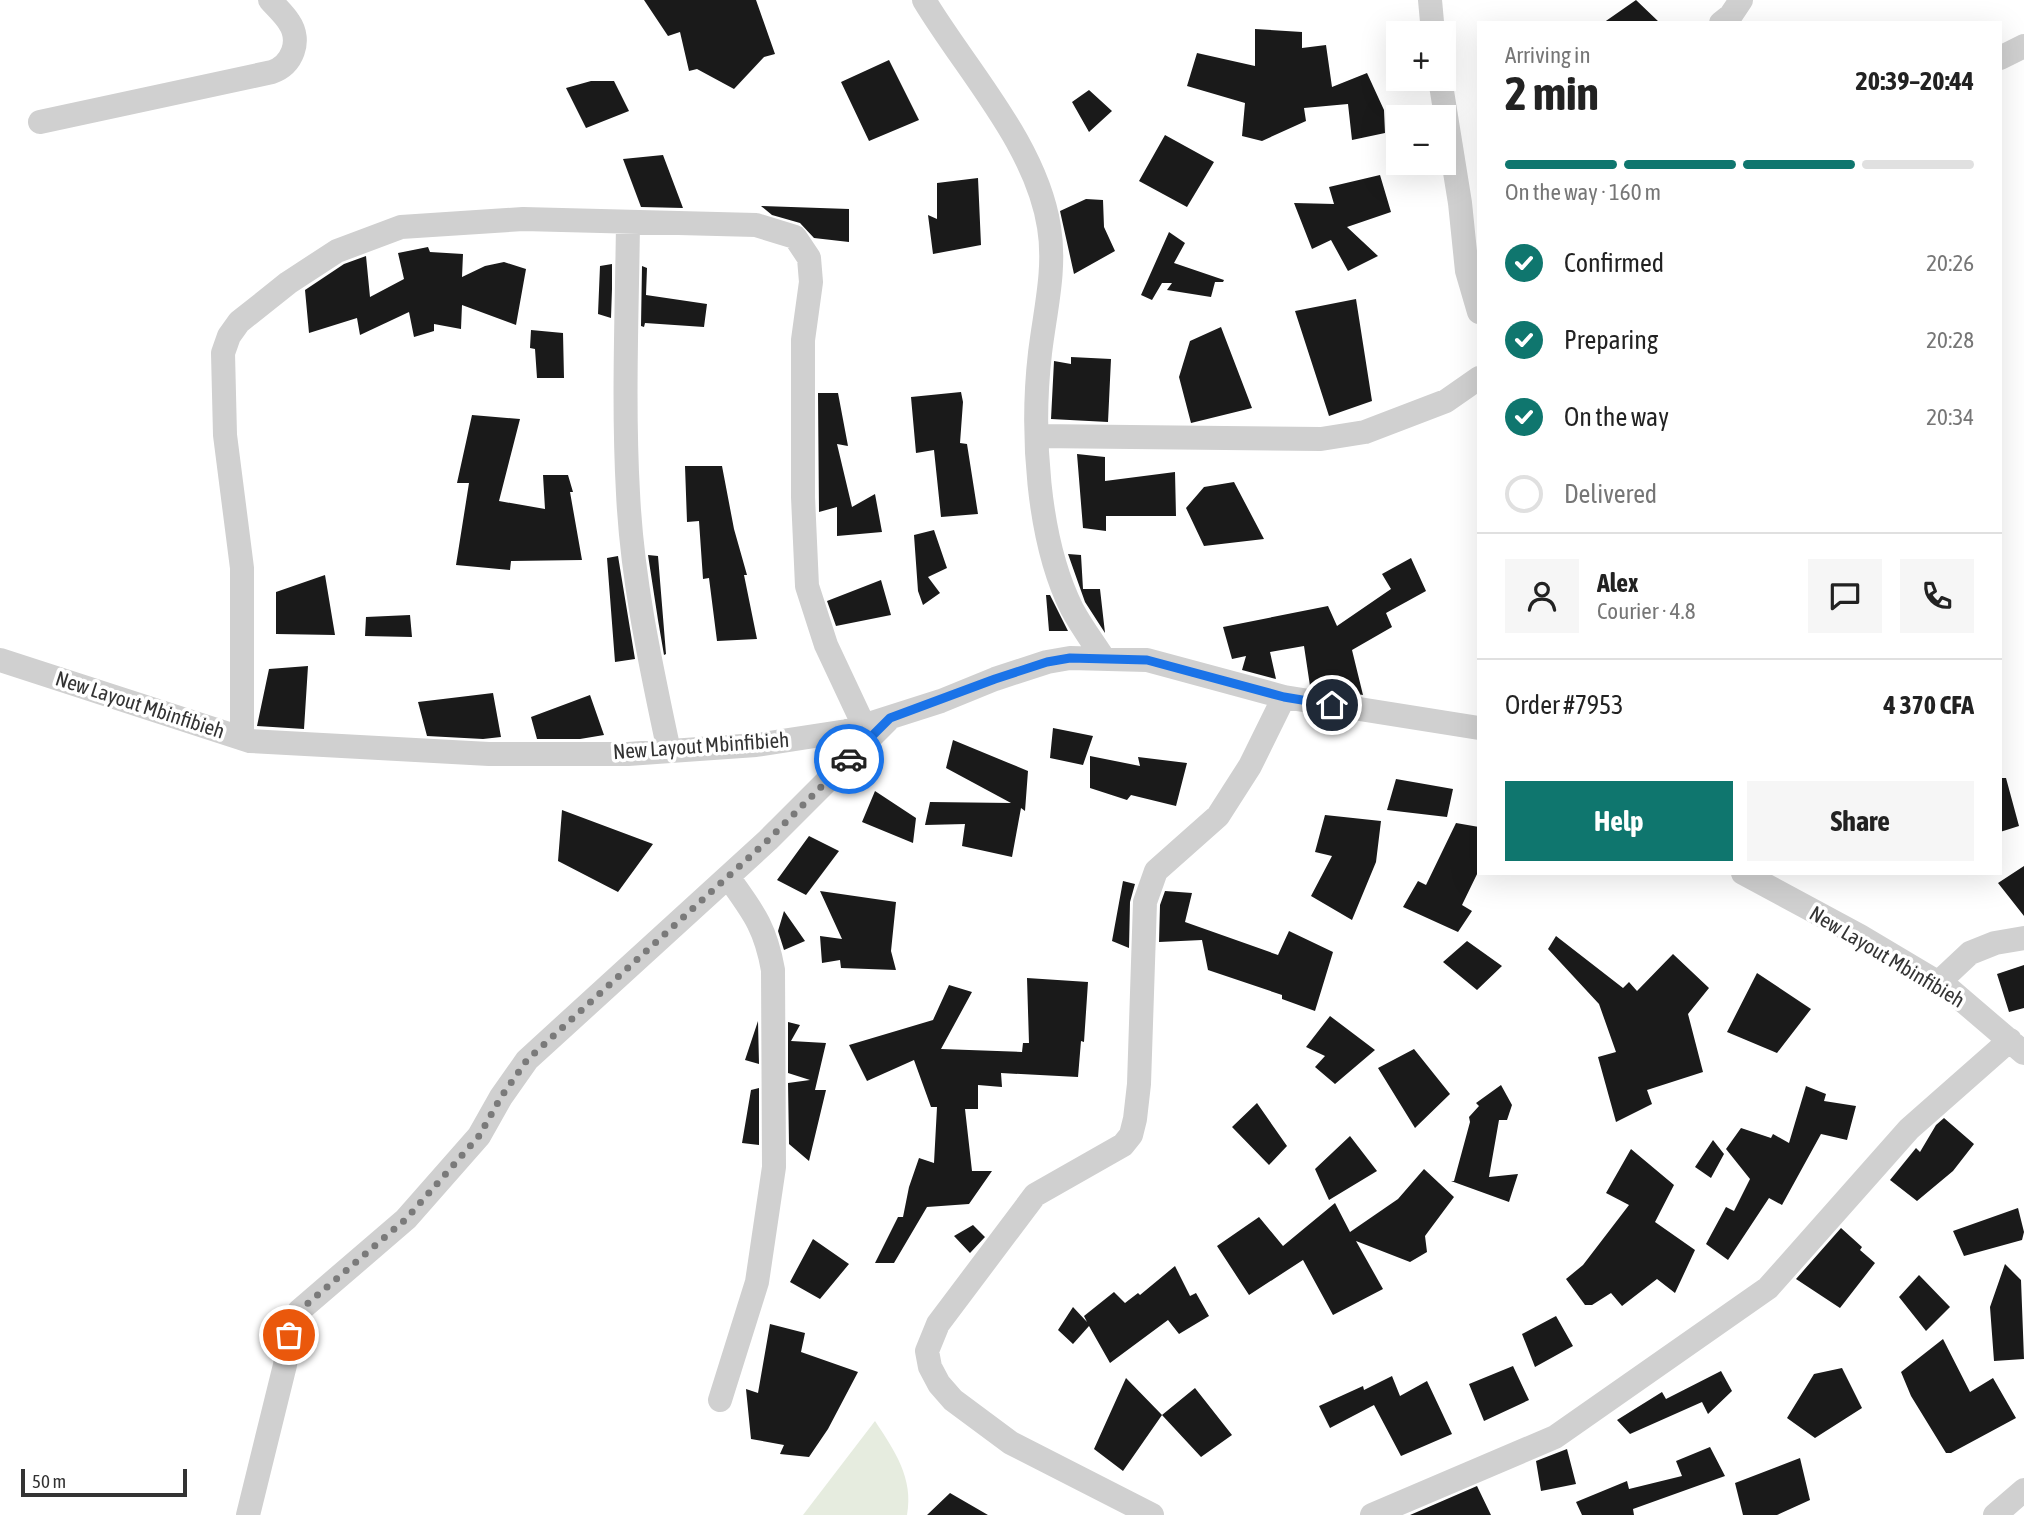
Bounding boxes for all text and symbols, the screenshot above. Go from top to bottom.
map controls [1386,21,1456,175]
button: + [1386,21,1456,91]
text: Arriving in [1505,42,1591,68]
text: 20:39–20:44 [1856,66,1974,96]
text: 2 min [1505,67,1599,120]
button: − [1386,105,1456,175]
text: On the way · 160 m [1505,179,1661,205]
icon: check [1505,244,1543,282]
text: Confirmed [1564,248,1664,278]
text: 20:26 [1926,250,1974,276]
icon: check [1505,321,1543,359]
text: Preparing [1564,325,1658,355]
text: 20:28 [1926,327,1974,353]
icon: check [1505,398,1543,436]
text: On the way [1564,402,1669,432]
text: 20:34 [1926,404,1974,430]
text: Delivered [1564,479,1657,509]
button: person [1505,559,1579,633]
button: chat [1808,559,1882,633]
button: phone [1900,559,1974,633]
text: Alex [1597,568,1638,598]
text: Courier · 4.8 [1597,598,1696,624]
street label: New Layout Mbinfibieh [53,665,228,743]
pin [1302,675,1362,735]
icon: home [1313,686,1351,724]
text: Order #7953 [1505,690,1624,720]
text: 4 370 CFA [1884,690,1974,720]
courier [814,724,884,794]
street label: New Layout Mbinfibieh [612,727,790,763]
icon: car [830,740,868,778]
button: Help [1505,781,1733,861]
button: Share [1747,781,1974,861]
street label: New Layout Mbinfibieh [1806,900,1969,1012]
pin [259,1305,319,1365]
icon: bag [270,1316,308,1354]
scale bar [21,1466,187,1498]
text: 50 m [32,1470,66,1492]

